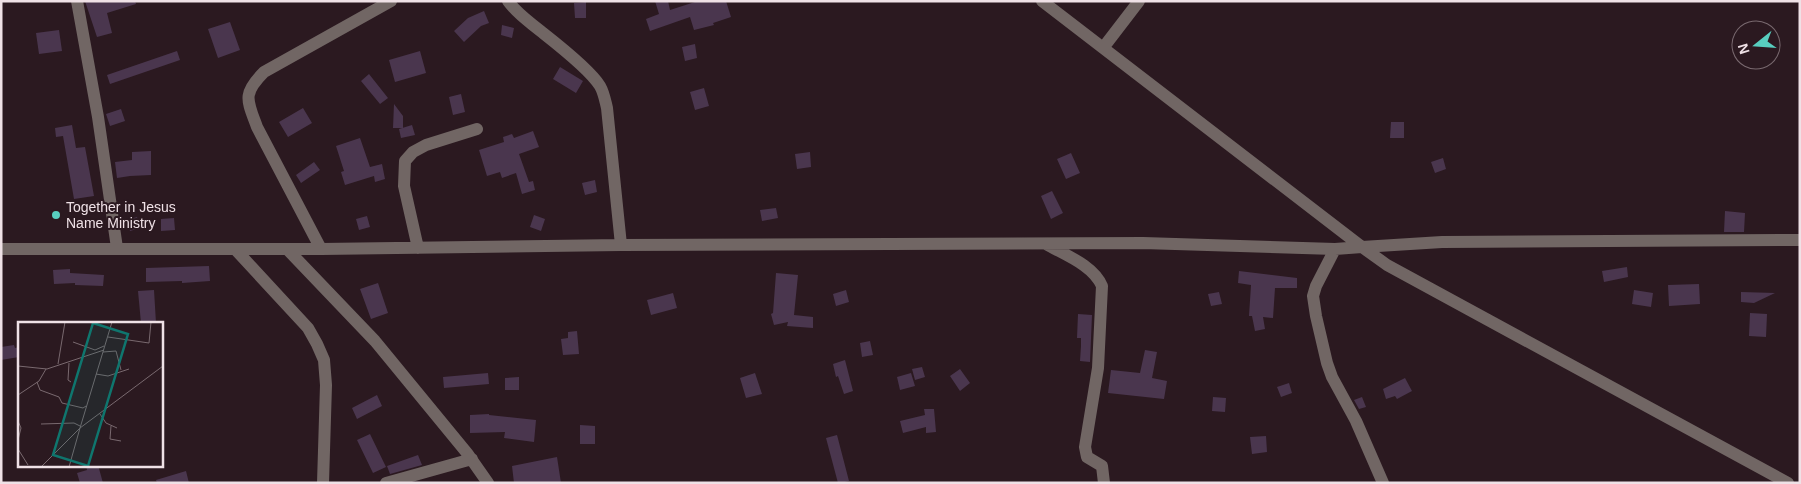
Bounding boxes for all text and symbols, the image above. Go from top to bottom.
north arrow [1731,20,1781,70]
text: N [1734,42,1753,56]
place label: Together in Jesus Name Ministry [66,199,176,231]
marker: Together in Jesus Name Ministry [50,209,62,221]
inset map [18,322,162,466]

